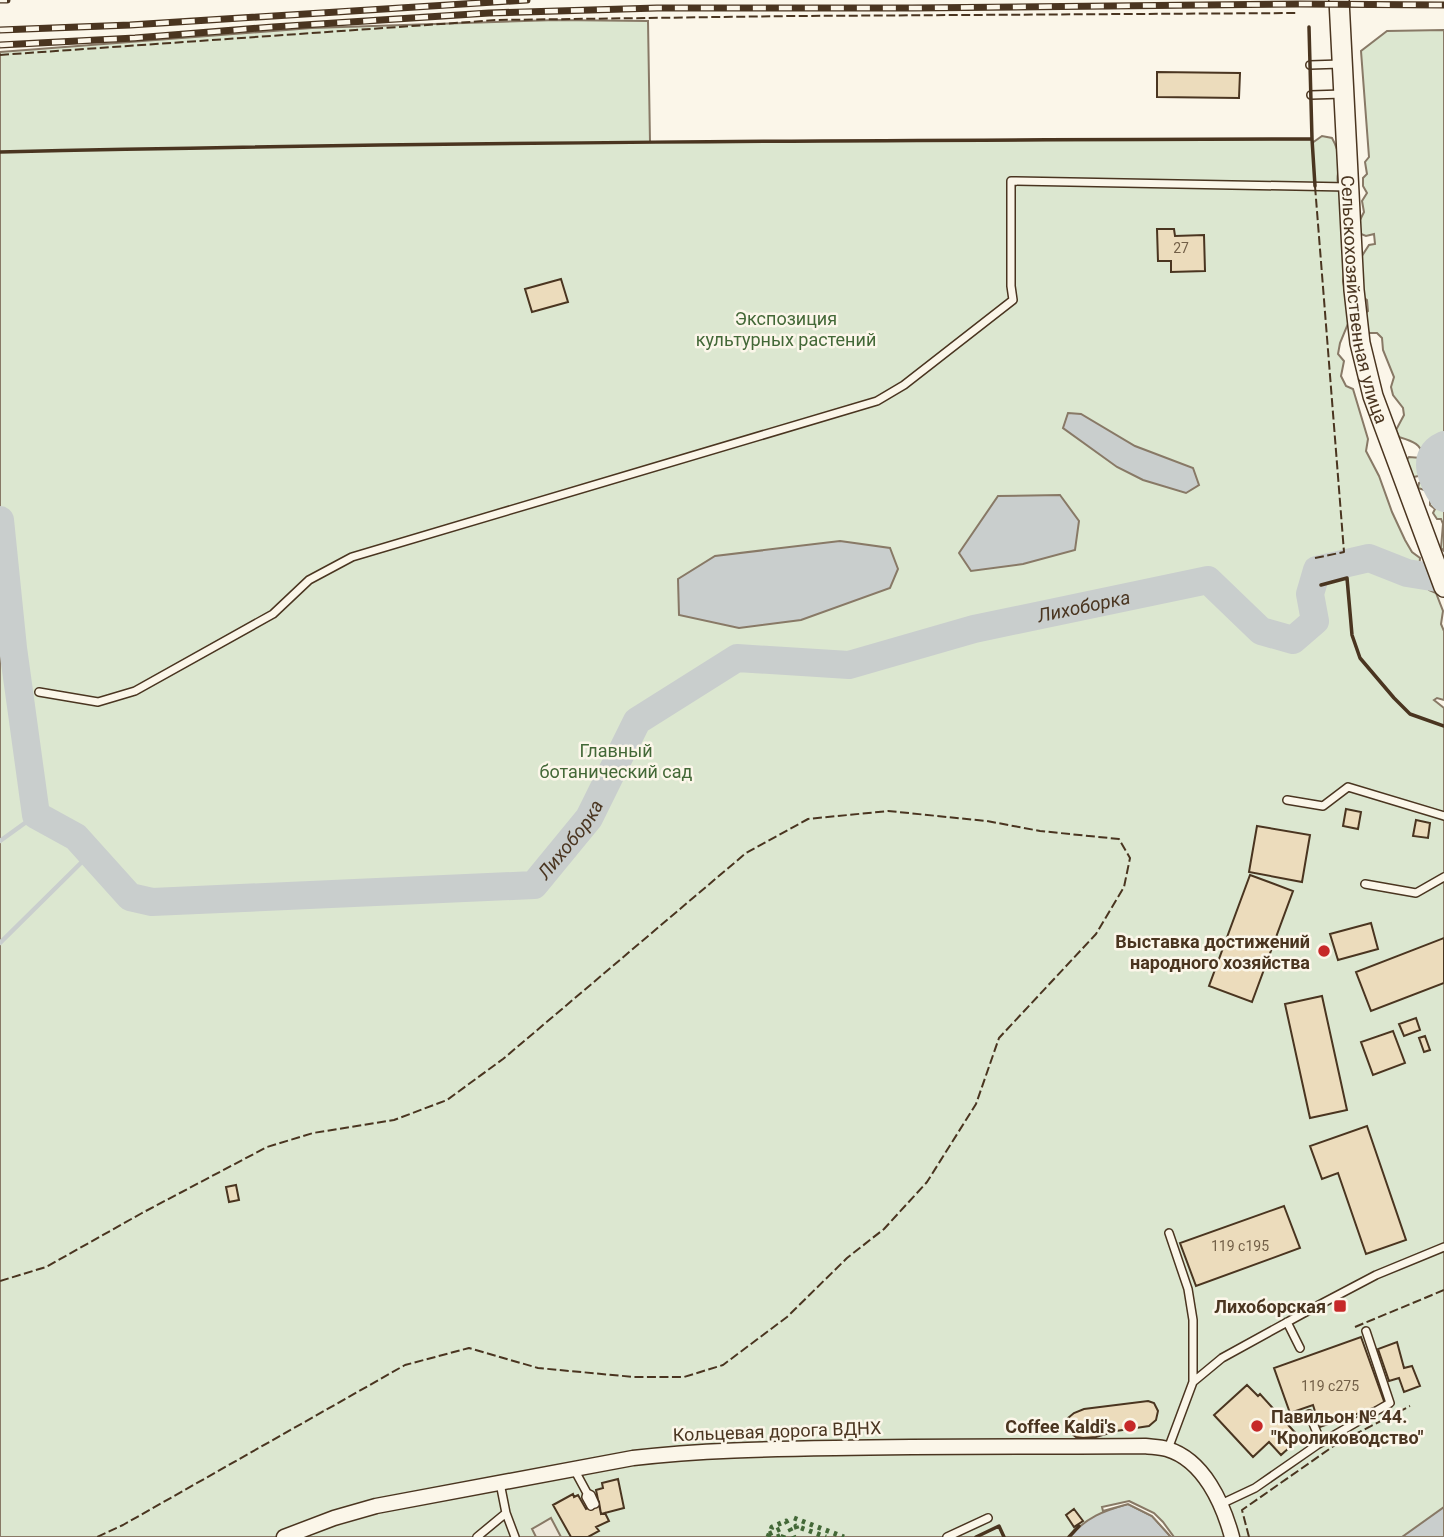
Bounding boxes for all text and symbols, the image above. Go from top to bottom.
street label: Сельскохозяйственная улица [1338,175,1393,426]
house number: 27 [1173,240,1189,256]
park label: Экспозиция культурных растений [696,308,876,350]
water label: Лихоборка [1034,585,1132,627]
park label: Главный ботанический сад [540,740,693,782]
water label: Лихоборка [532,796,608,884]
place label: Выставка достижений народного хозяйства [1115,931,1310,973]
marker: Выставка достижений народного хозяйства [1316,943,1332,959]
house number: 119 с195 [1211,1238,1269,1254]
place label: Лихоборская [1214,1296,1326,1317]
marker: Лихоборская [1332,1298,1348,1314]
house number: 119 с275 [1301,1378,1359,1394]
place label: Павильон № 44. "Кролиководство" [1271,1406,1424,1448]
place label: Coffee Kaldi's [1005,1416,1116,1437]
street label: Кольцевая дорога ВДНХ [672,1417,882,1445]
marker: Coffee Kaldi's [1122,1418,1138,1434]
marker: Павильон № 44. "Кролиководство" [1249,1418,1265,1434]

